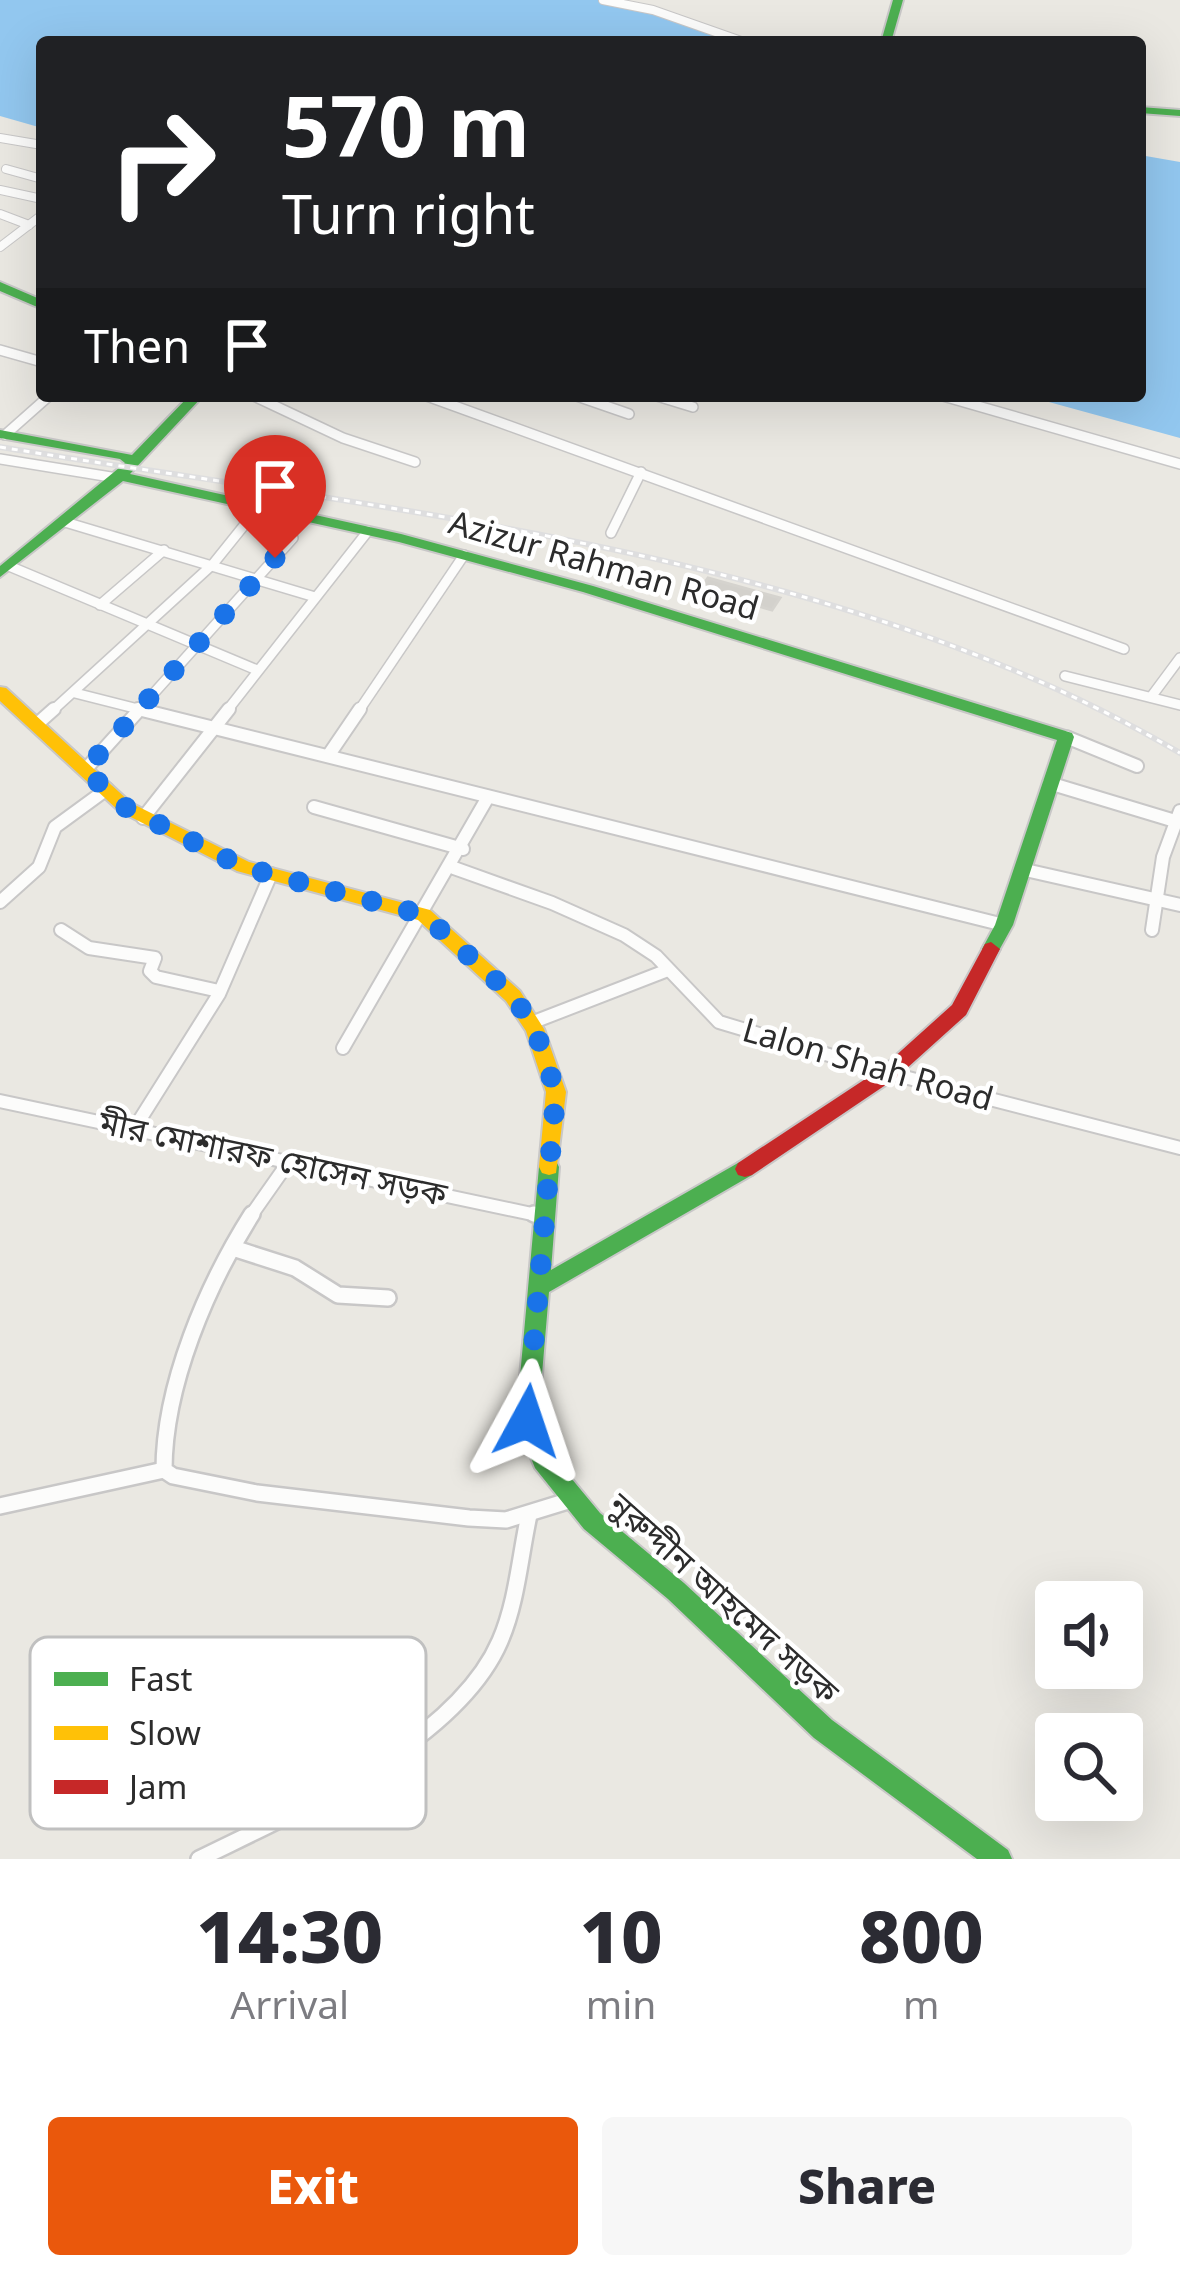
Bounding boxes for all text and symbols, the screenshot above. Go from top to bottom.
text: 570 m [282,67,530,182]
icon: right [84,84,240,240]
text: Turn right [282,176,535,250]
icon: arrive [214,312,280,378]
text: Then [84,315,190,376]
pin [224,435,326,558]
icon: arrive [242,453,308,519]
street label: Azizur Rahman Road [444,499,764,630]
street label: Lalon Shah Road [738,1006,999,1121]
street label: মীর মোশারফ হোসেন সড়ক [94,1098,452,1217]
position arrow [464,1358,590,1484]
street label: নুরুদ্দীন আহমেদ সড়ক [599,1481,849,1713]
map controls [1035,1581,1143,1821]
button: sound [1035,1581,1143,1689]
legend [30,1637,426,1829]
text: Fast [129,1656,192,1701]
text: Slow [129,1710,201,1755]
button: search [1035,1713,1143,1821]
text: Jam [126,1764,187,1809]
text: 14:30 [196,1886,383,1984]
text: 10 [579,1886,663,1984]
text: 800 [859,1886,984,1984]
text: Arrival [230,1977,349,2030]
text: min [586,1977,656,2030]
text: m [903,1977,940,2030]
button: Exit [48,2117,578,2255]
button: Share [602,2117,1132,2255]

